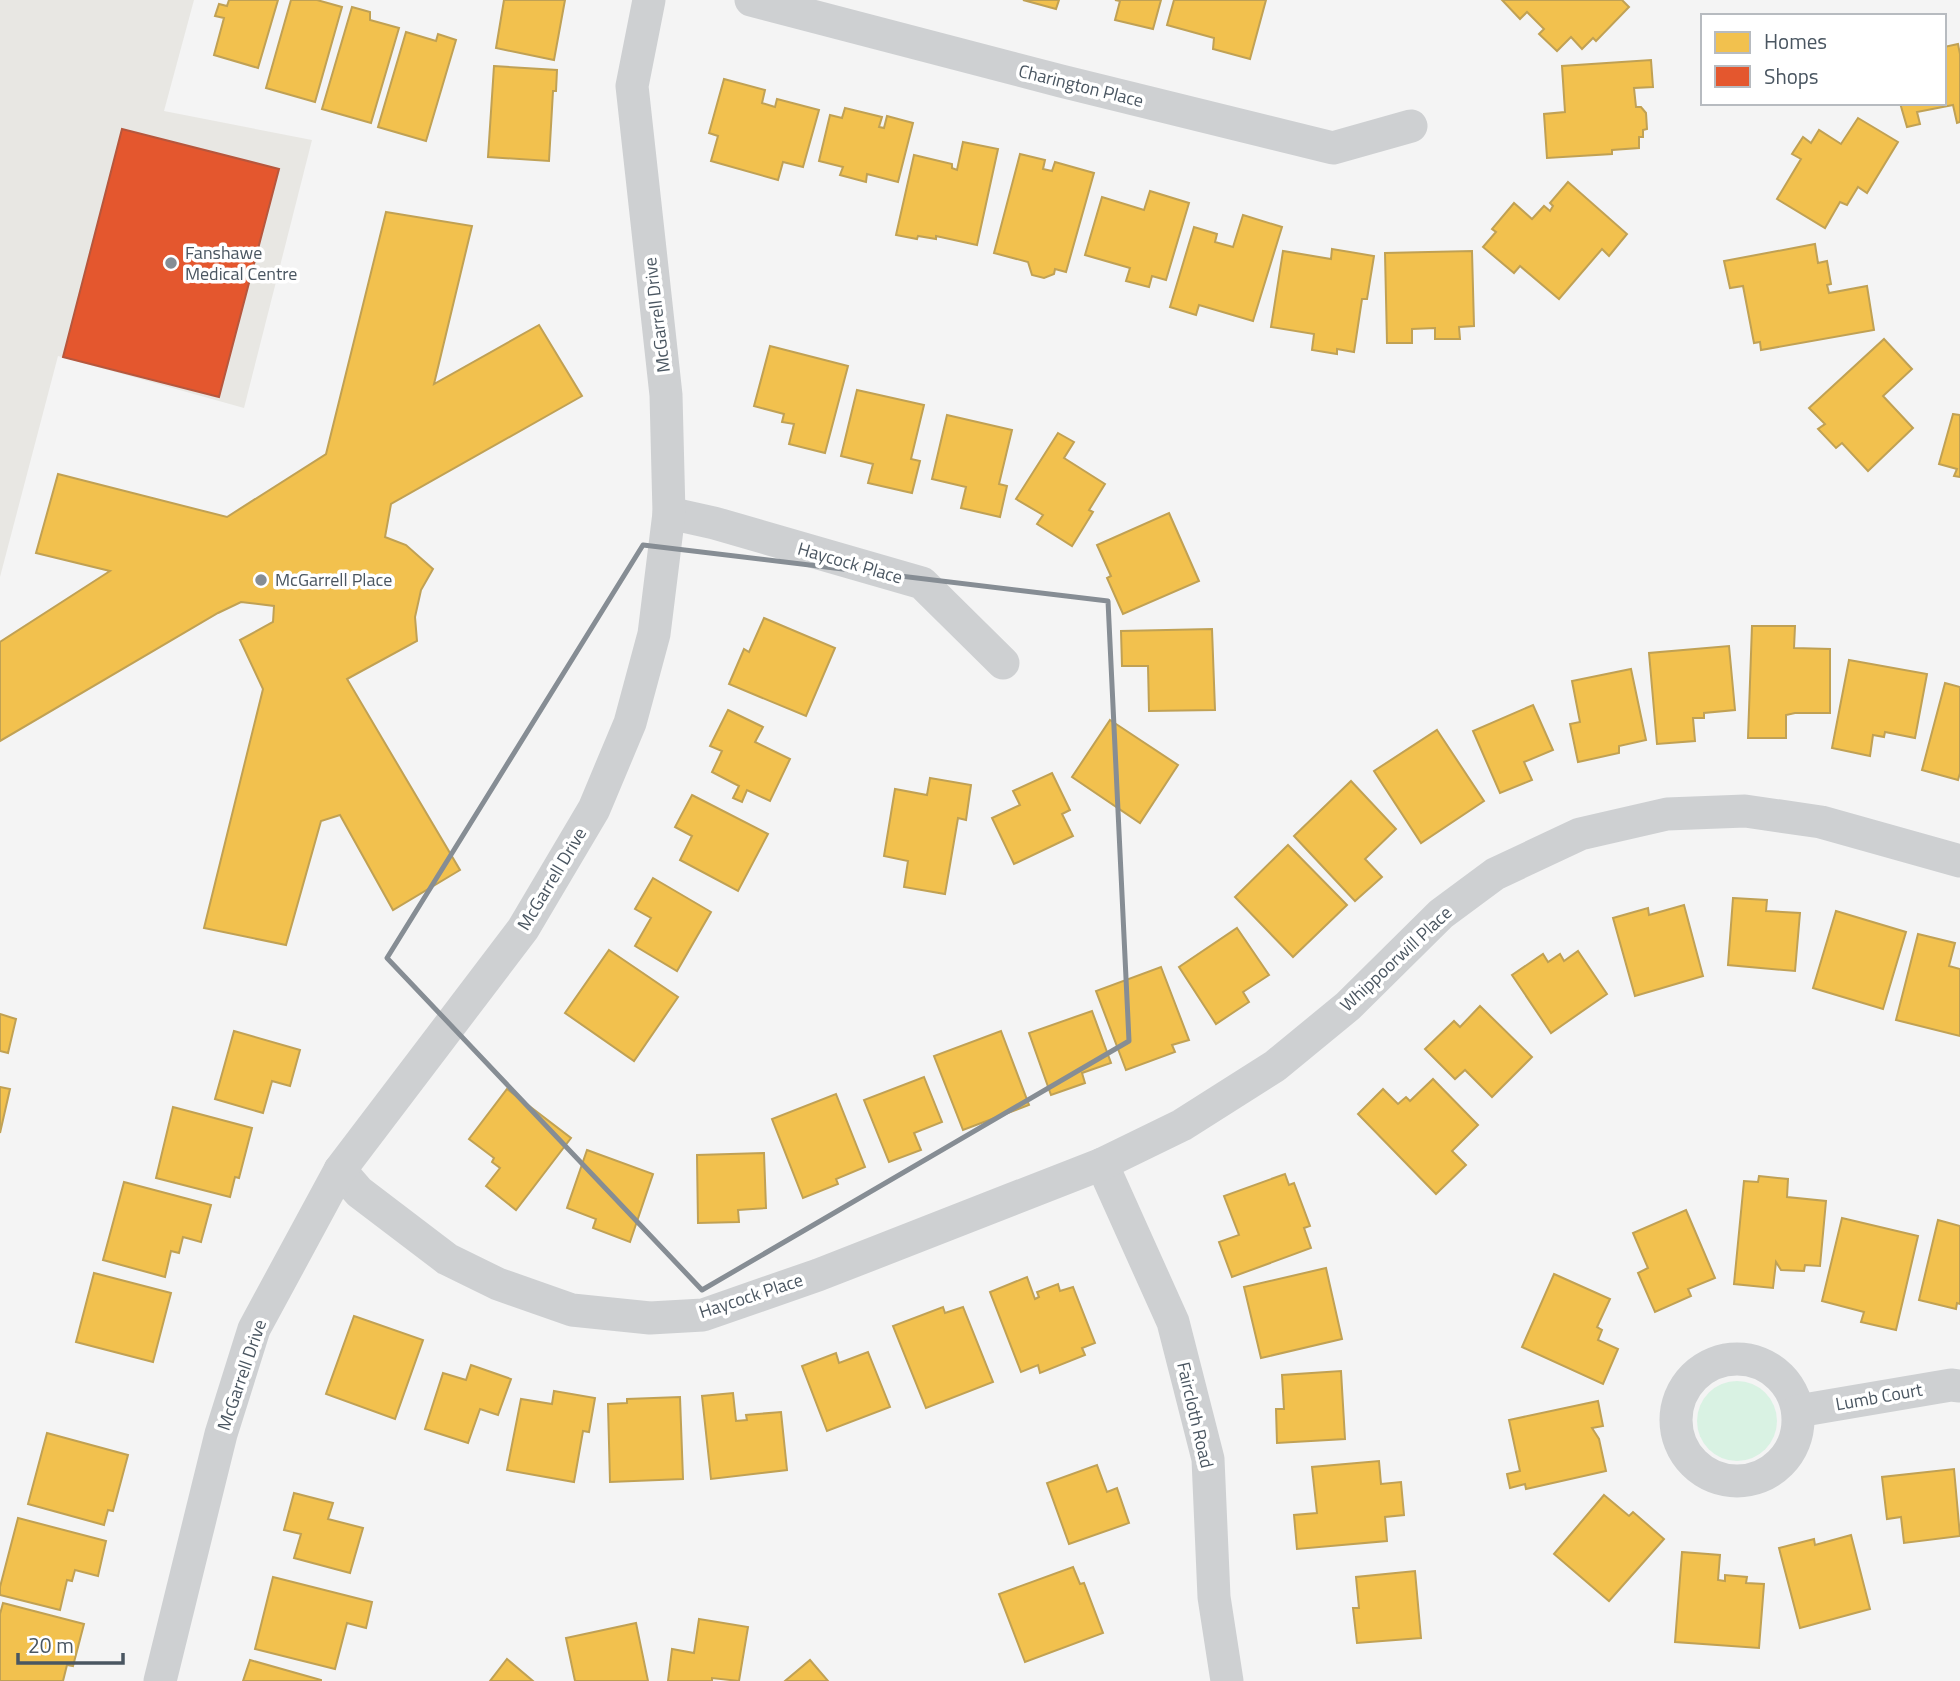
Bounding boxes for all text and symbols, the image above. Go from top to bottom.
legend [1701,14,1946,105]
text: Homes [1764,25,1827,57]
street label: Charington Place [1016,57,1146,114]
text: Shops [1764,60,1819,92]
place label: Fanshawe Medical Centre [185,239,297,287]
marker: Fanshawe Medical Centre [163,255,179,271]
street label: McGarrell Drive [636,256,677,374]
street label: Haycock Place [795,535,906,590]
place label: McGarrell Place [275,566,392,593]
marker: McGarrell Place [253,572,269,588]
street label: McGarrell Drive [510,822,593,935]
street label: Whippoorwill Place [1334,900,1458,1018]
street label: Haycock Place [695,1266,806,1325]
street label: McGarrell Drive [210,1316,273,1434]
street label: Faircloth Road [1170,1359,1221,1471]
street label: Lumb Court [1833,1375,1925,1417]
scale bar [18,1622,122,1666]
text: 20 m [28,1629,74,1661]

